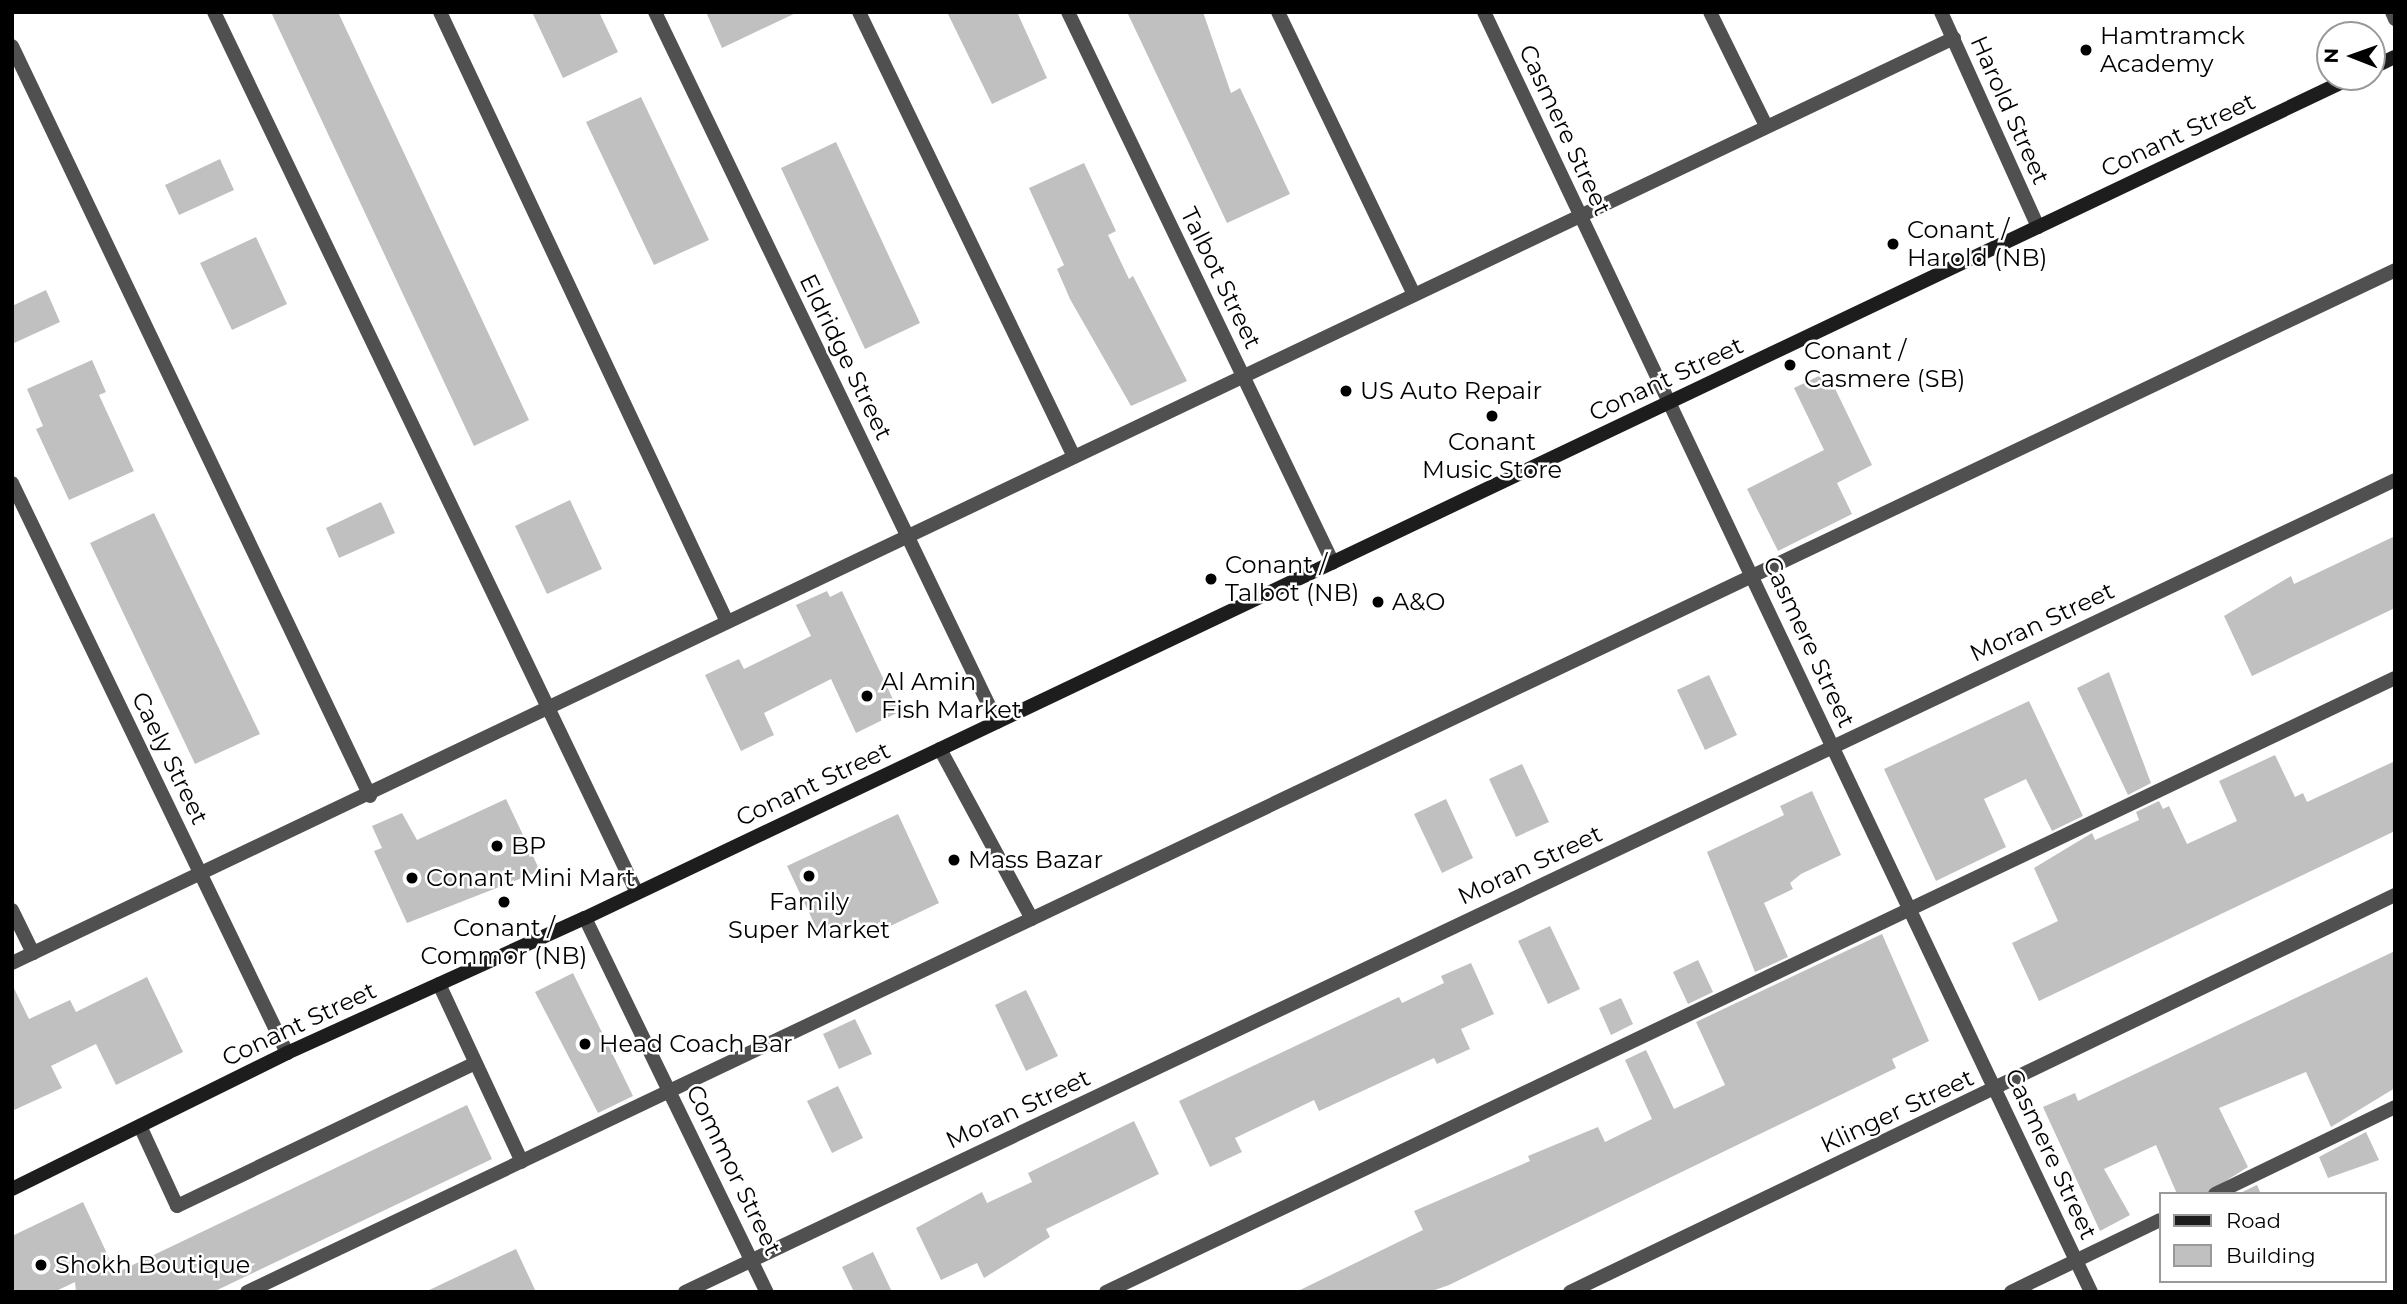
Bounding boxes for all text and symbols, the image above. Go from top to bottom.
north arrow [2316,21,2386,91]
place label: Hamtramck Academy [2100,22,2245,78]
street label: Harold Street [1964,31,2056,189]
street label: Casmere Street [1513,40,1617,220]
marker: Hamtramck Academy [2078,42,2094,58]
text: N [2320,48,2343,64]
street label: Conant Street [2096,87,2260,183]
street label: Talbot Street [1174,203,1268,353]
place label: Conant / Harold (NB) [1907,216,2047,272]
marker: Conant / Harold (NB) [1885,236,1901,252]
street label: Eldridge Street [793,269,899,445]
street label: Conant Street [1584,331,1748,427]
place label: Conant / Casmere (SB) [1804,337,1965,393]
marker: Conant / Casmere (SB) [1782,357,1798,373]
place label: US Auto Repair [1360,377,1542,405]
marker: US Auto Repair [1338,383,1354,399]
marker: Conant Music Store [1484,408,1500,424]
place label: Conant Music Store [1422,428,1562,484]
place label: Conant / Talbot (NB) [1225,551,1359,607]
street label: Casmere Street [1757,552,1861,732]
marker: Conant / Talbot (NB) [1203,571,1219,587]
street label: Moran Street [1965,576,2119,668]
place label: A&O [1392,588,1445,616]
marker: A&O [1370,594,1386,610]
place label: Al Amin Fish Market [881,668,1021,724]
street label: Caely Street [126,687,214,829]
marker: Al Amin Fish Market [859,688,875,704]
street label: Conant Street [731,736,895,832]
street label: Moran Street [1453,819,1607,911]
place label: BP [511,832,546,860]
marker: BP [489,838,505,854]
place label: Mass Bazar [968,846,1103,874]
marker: Mass Bazar [946,852,962,868]
place label: Conant Mini Mart [426,864,635,892]
marker: Family Super Market [801,868,817,884]
marker: Conant Mini Mart [404,870,420,886]
place label: Family Super Market [728,888,890,944]
marker: Conant / Commor (NB) [496,894,512,910]
place label: Conant / Commor (NB) [421,914,587,970]
street label: Conant Street [217,976,381,1072]
place label: Head Coach Bar [599,1030,793,1058]
marker: Head Coach Bar [577,1036,593,1052]
street label: Moran Street [941,1063,1095,1155]
street label: Klinger Street [1816,1063,1978,1159]
street label: Casmere Street [1999,1064,2103,1244]
street label: Commor Street [680,1080,788,1260]
legend [2158,1192,2386,1283]
text: Road [2226,1208,2281,1233]
text: Building [2226,1243,2316,1268]
place label: Shokh Boutique [55,1251,250,1279]
marker: Shokh Boutique [33,1257,49,1273]

